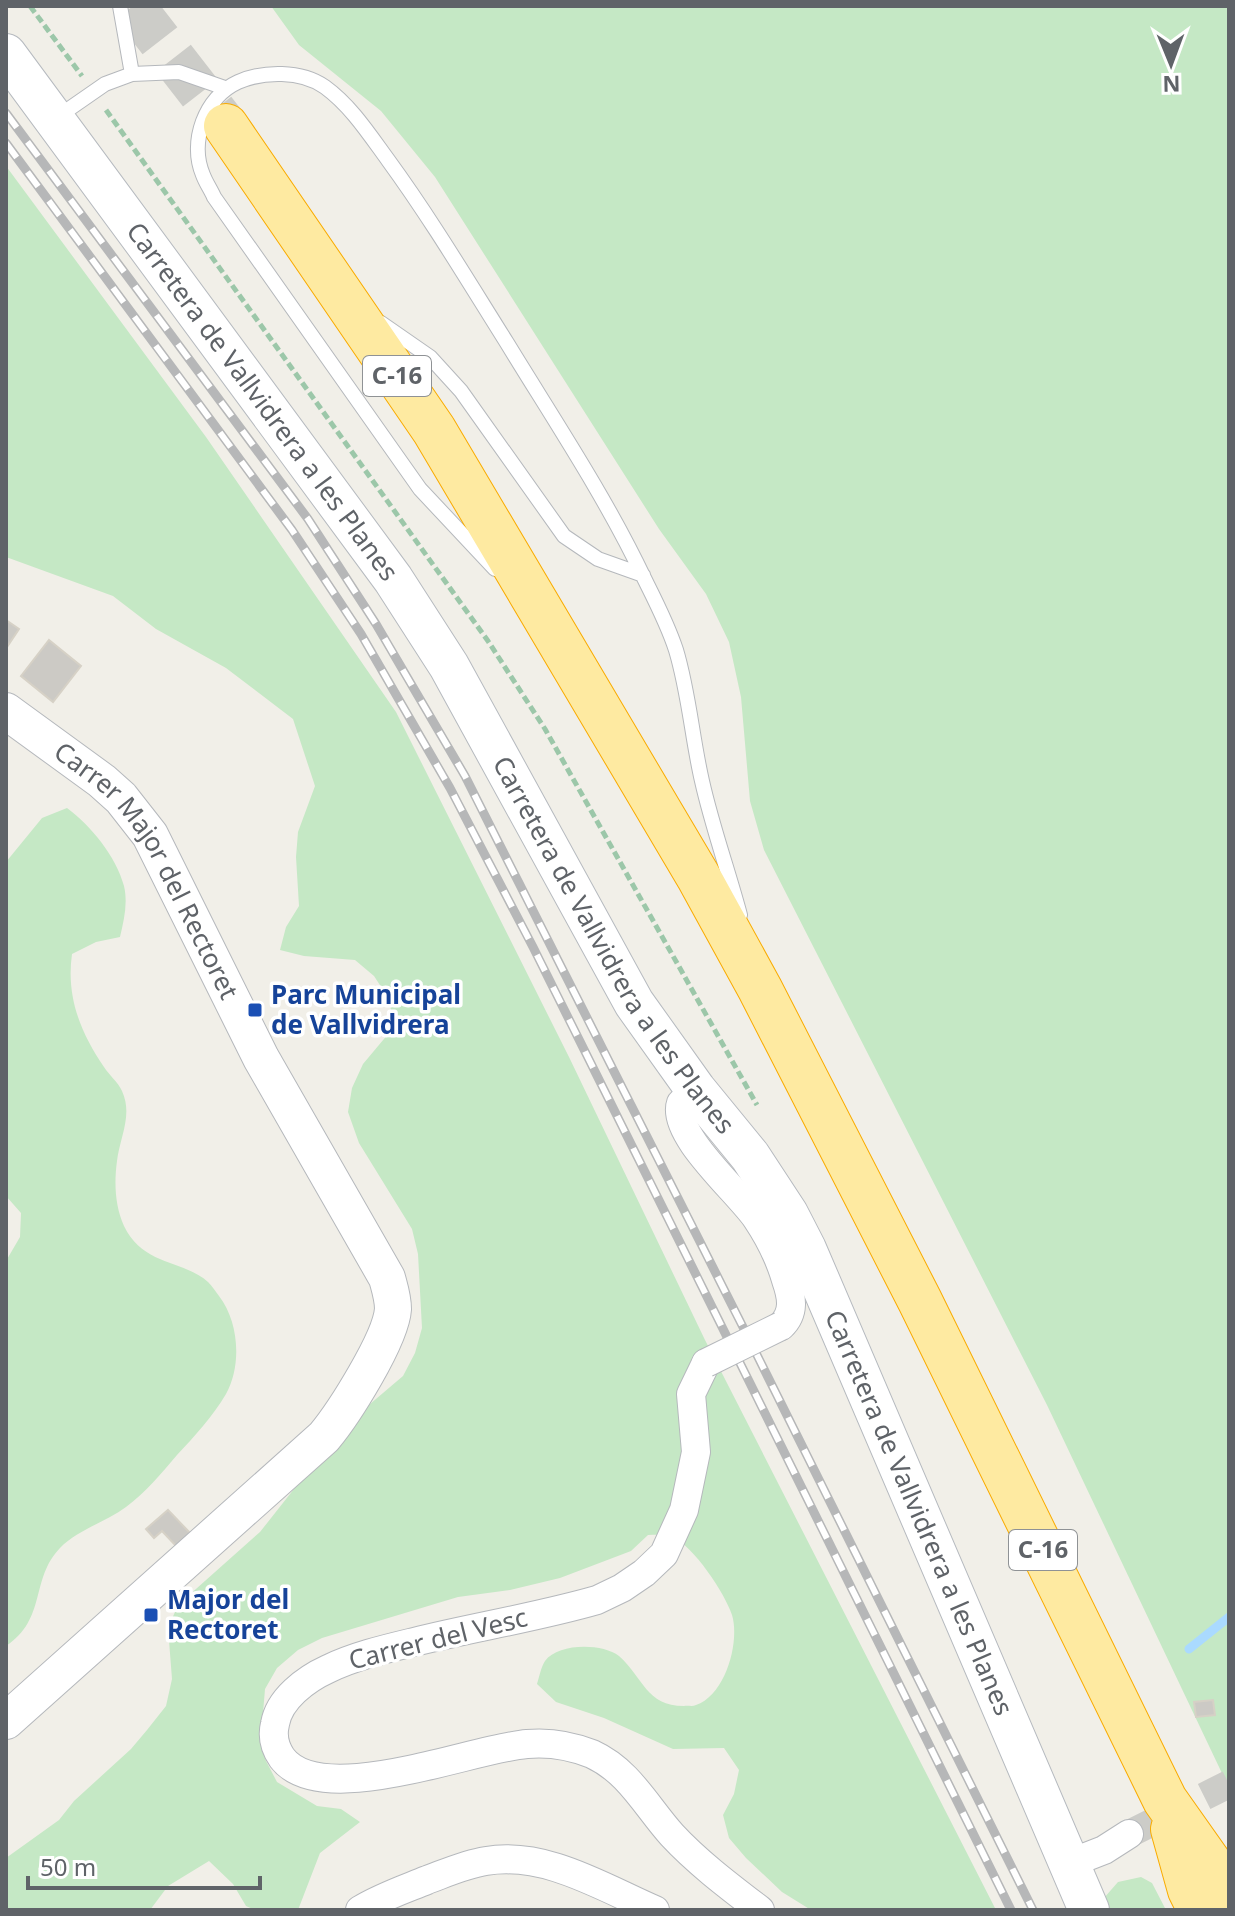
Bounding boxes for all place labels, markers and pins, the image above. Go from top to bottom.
place label: Parc Municipal de Vallvidrera [271,976,461,1042]
marker: Parc Municipal de Vallvidrera [246,1001,264,1019]
place label: Major del Rectoret [167,1581,289,1647]
marker: Major del Rectoret [142,1606,160,1624]

